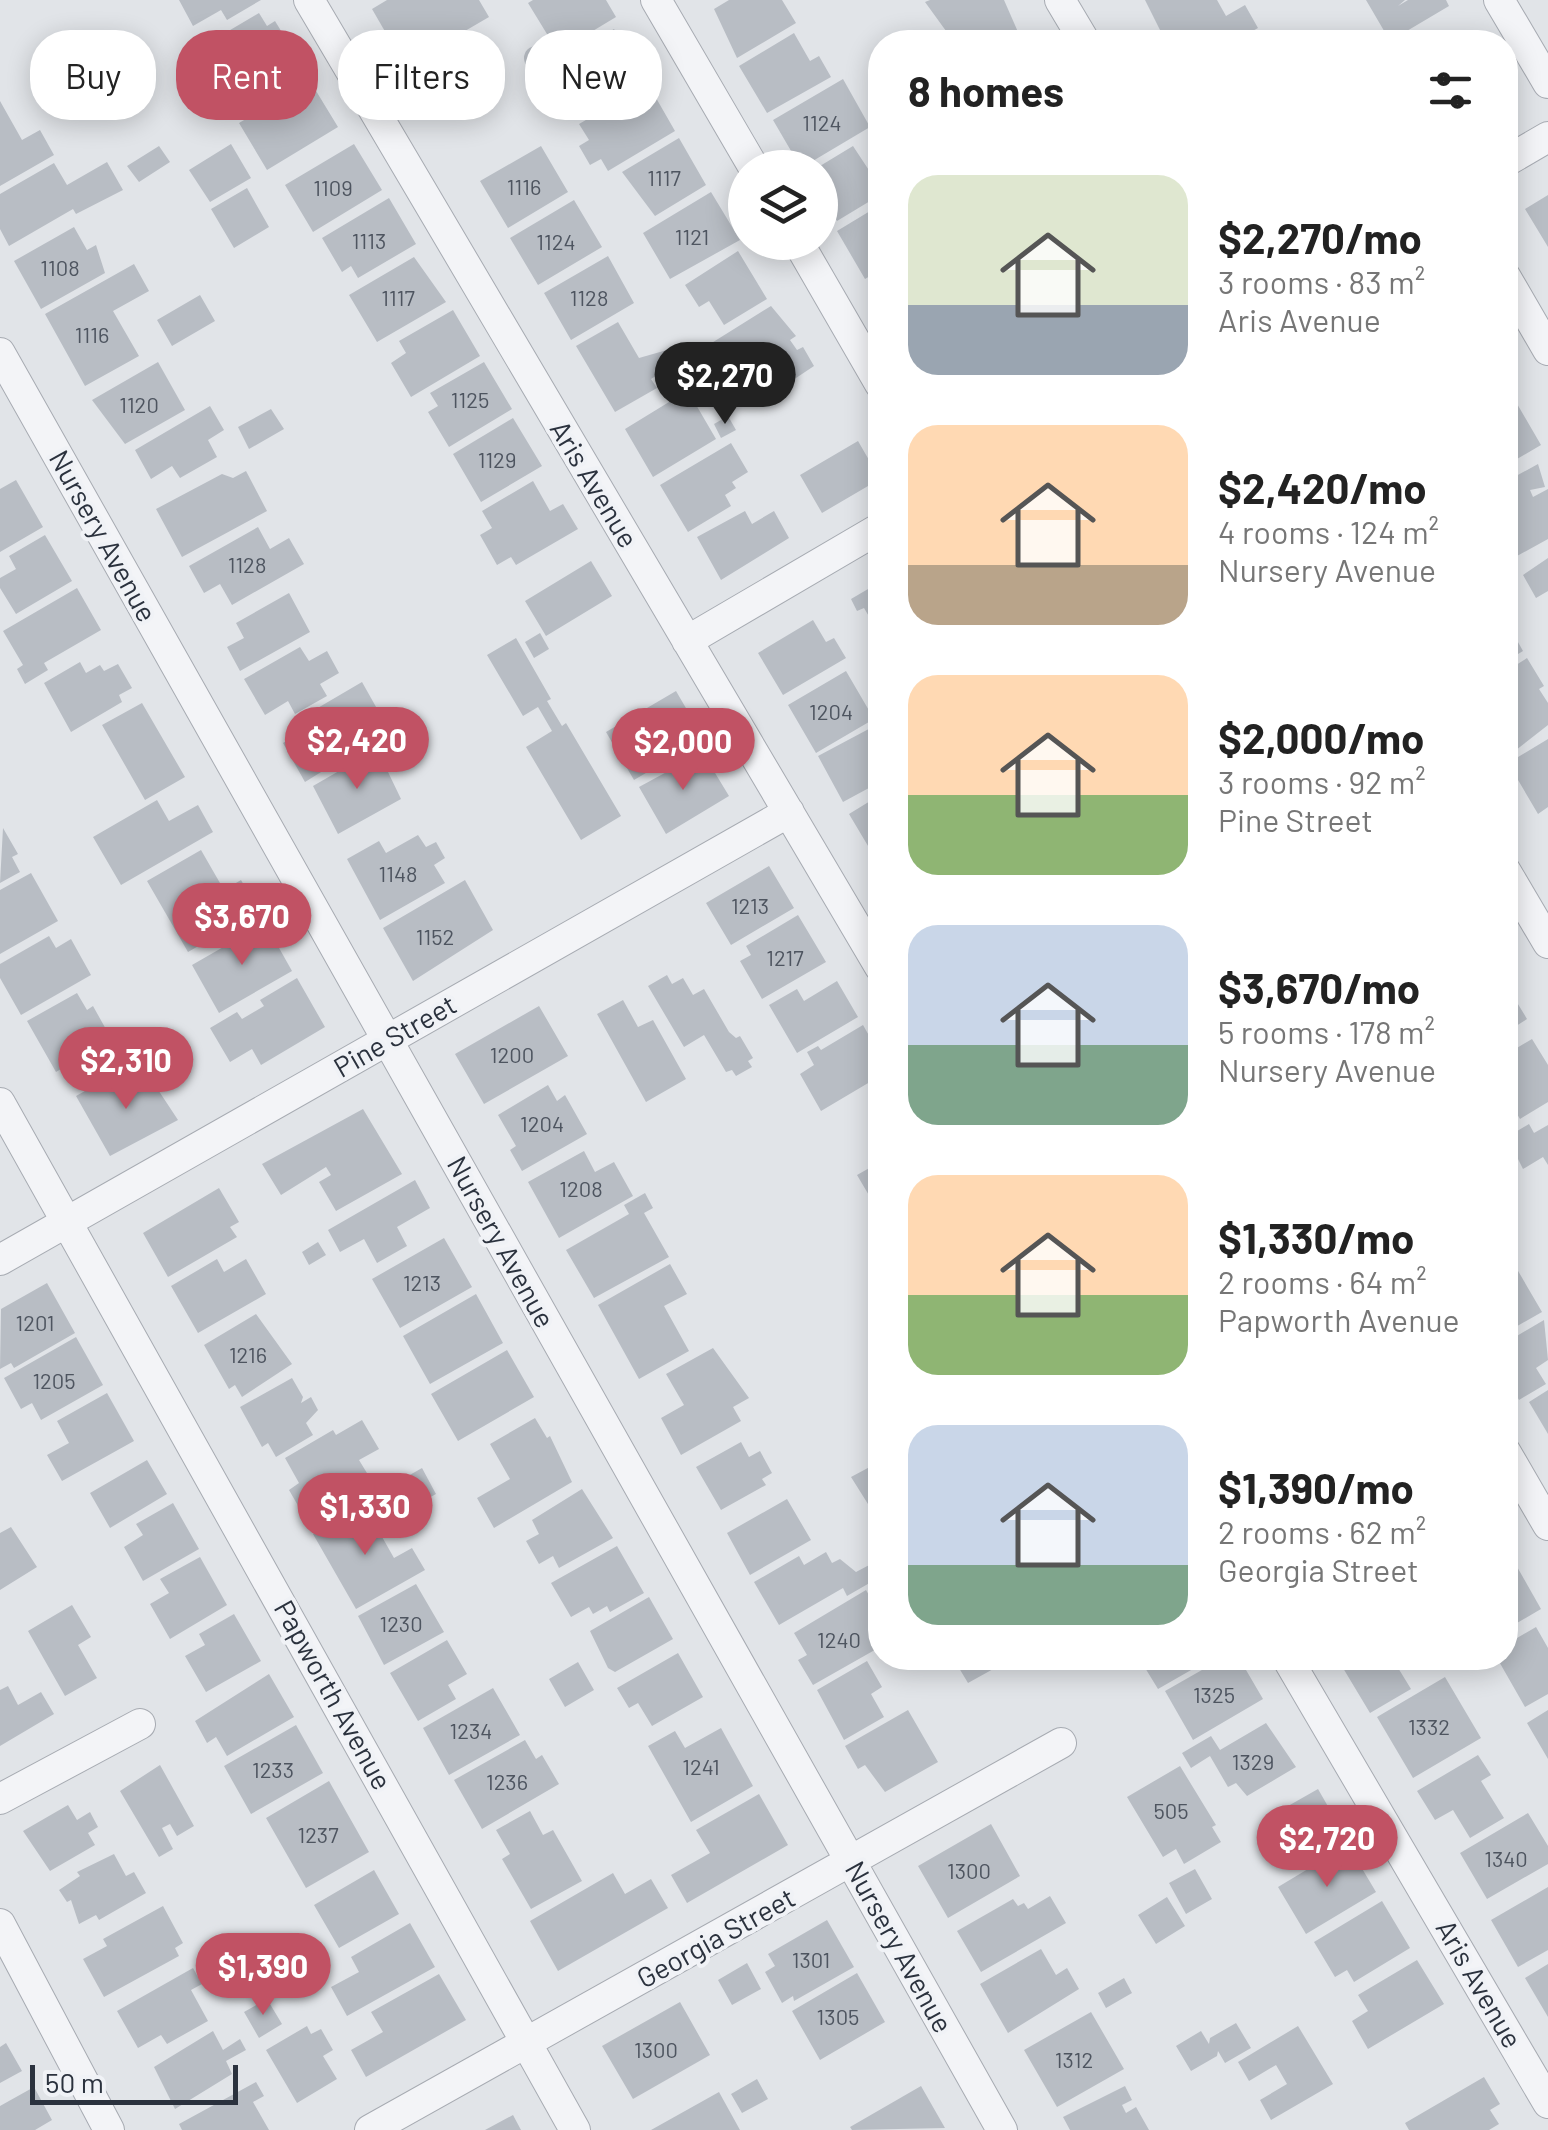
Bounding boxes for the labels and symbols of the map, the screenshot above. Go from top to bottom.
house number: 1124 [802,109,842,135]
house number: 1117 [647,164,681,190]
house number: 1116 [507,173,541,199]
house number: 1109 [313,174,353,200]
house number: 1121 [675,223,709,249]
house number: 1113 [352,227,386,253]
house number: 1124 [536,228,576,254]
house number: 1108 [40,254,80,280]
house number: 1117 [381,284,415,310]
house number: 1128 [570,284,608,310]
house number: 1116 [75,321,109,347]
pin: $2,270 [644,342,806,427]
house number: 1125 [451,386,489,412]
house number: 1120 [119,391,159,417]
street label: Aris Avenue [544,414,646,553]
street label: Nursery Avenue [43,444,165,627]
house number: 1129 [478,446,516,472]
house number: 1128 [228,551,266,577]
house number: 1204 [809,698,853,724]
pin: $2,420 [276,707,438,792]
pin: $2,000 [602,708,764,793]
house number: 1148 [378,860,418,886]
pin: $3,670 [161,883,323,968]
house number: 1213 [731,892,769,918]
house number: 1152 [416,923,454,949]
house number: 1217 [766,944,804,970]
street label: Pine Street [327,987,462,1084]
pin: $2,310 [45,1027,207,1112]
house number: 1200 [490,1041,534,1067]
house number: 1204 [520,1110,564,1136]
street label: Nursery Avenue [441,1150,563,1333]
house number: 1208 [559,1175,603,1201]
house number: 1213 [403,1269,441,1295]
house number: 1201 [15,1309,55,1335]
house number: 1216 [229,1341,267,1367]
house number: 1205 [32,1367,76,1393]
pin: $1,330 [284,1473,446,1558]
street label: Papworth Avenue [268,1594,400,1795]
house number: 1230 [379,1610,423,1636]
house number: 1240 [817,1626,861,1652]
house number: 1325 [1193,1681,1235,1707]
house number: 1332 [1408,1713,1450,1739]
house number: 1234 [450,1717,492,1743]
house number: 1329 [1232,1748,1274,1774]
house number: 1241 [682,1753,720,1779]
house number: 1233 [252,1756,294,1782]
house number: 1236 [486,1768,528,1794]
house number: 505 [1153,1797,1189,1823]
pin: $2,720 [1246,1805,1408,1890]
house number: 1237 [297,1821,339,1847]
house number: 1340 [1484,1845,1528,1871]
street label: Nursery Avenue [839,1855,961,2038]
house number: 1300 [947,1857,991,1883]
street label: Georgia Street [630,1880,801,1995]
street label: Aris Avenue [1430,1913,1530,2054]
pin: $1,390 [182,1933,344,2018]
house number: 1301 [792,1946,830,1972]
house number: 1305 [817,2003,859,2029]
house number: 1300 [634,2036,678,2062]
house number: 1312 [1055,2046,1093,2072]
scale bar [30,2060,238,2104]

